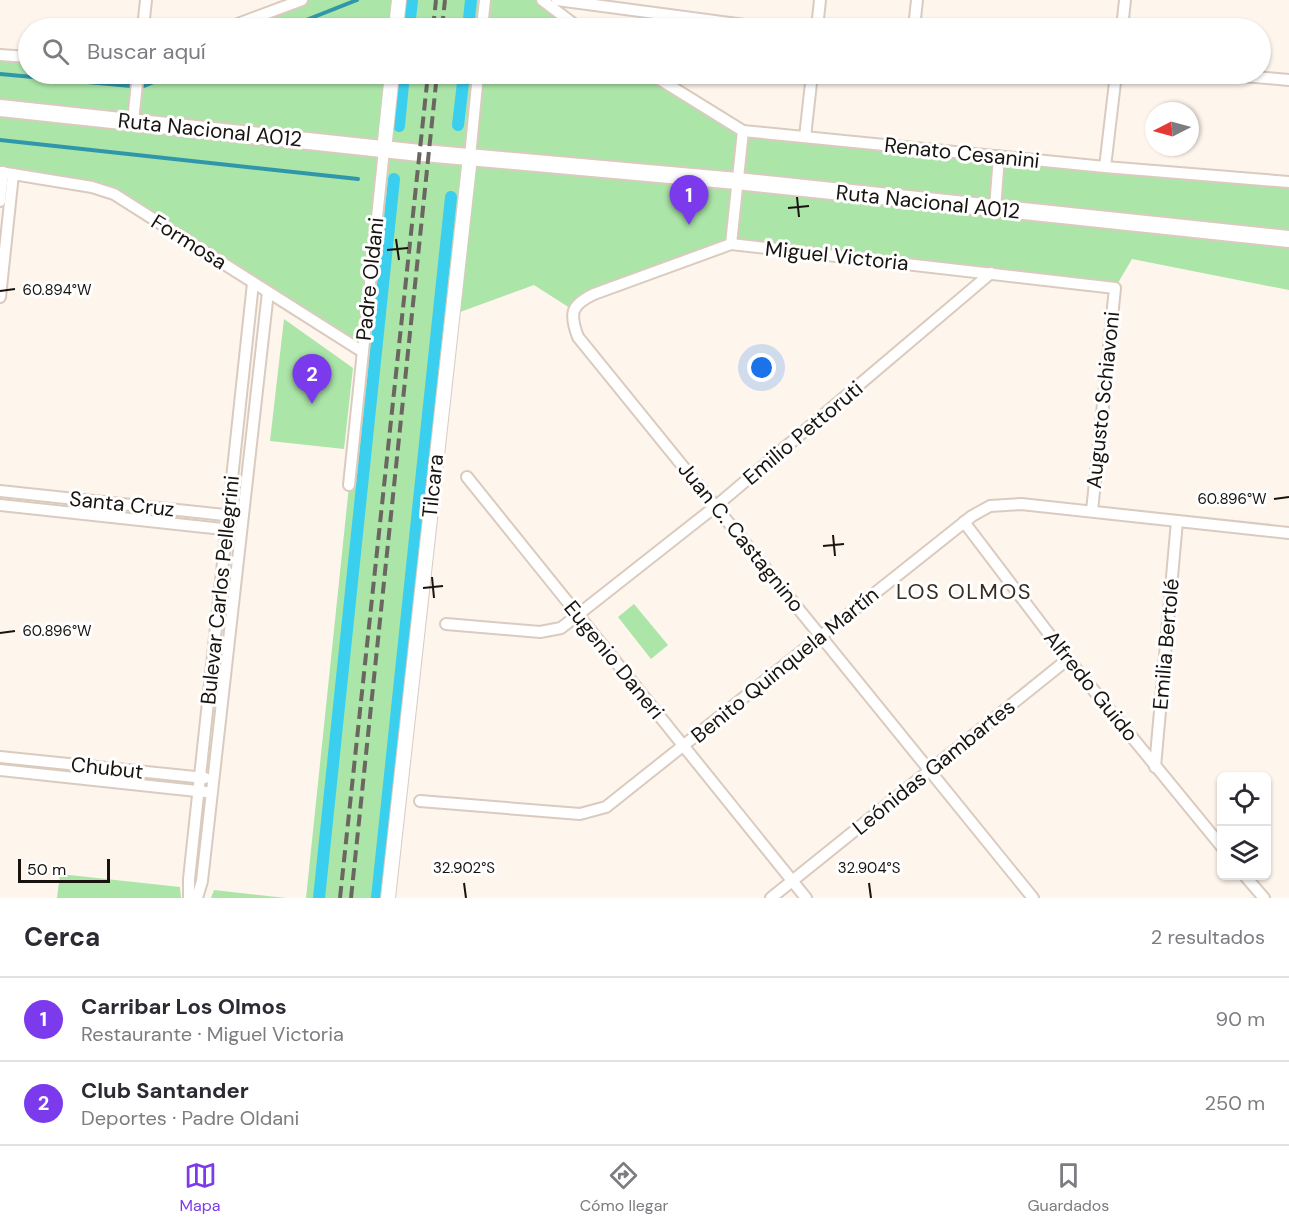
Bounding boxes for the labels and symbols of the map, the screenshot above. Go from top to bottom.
north arrow [1145,102,1199,156]
street label: Ruta Nacional A012 [117,106,303,154]
street label: Renato Cesanini [883,131,1041,175]
pin: 1 [670,176,708,225]
street label: Ruta Nacional A012 [835,178,1021,226]
street label: Formosa [146,208,232,276]
street label: Padre Oldani [350,216,390,342]
street label: Miguel Victoria [764,235,910,277]
text: 60.894°W [23,280,92,300]
street label: Augusto Schiavoni [1080,310,1126,490]
your location [747,353,776,382]
pin: 2 [292,354,332,404]
street label: Emilio Pettoruti [737,375,869,491]
street label: Tilcara [416,453,450,519]
street label: Juan C. Castagnino [672,456,810,618]
street label: Bulevar Carlos Pellegrini [194,474,246,706]
street label: Santa Cruz [68,485,176,523]
text: 60.896°W [1197,489,1267,509]
district label: LOS OLMOS [896,577,1032,606]
street label: Emilia Bertolé [1146,577,1186,711]
street label: Benito Quinquela Martín [685,581,885,749]
street label: Eugenio Daneri [558,595,670,725]
text: 60.896°W [22,621,92,641]
street label: Alfredo Guido [1038,625,1144,747]
street label: Leónidas Gambartes [847,693,1021,841]
street label: Chubut [69,750,145,786]
scale bar [18,856,110,884]
text: 32.902°S [433,858,495,878]
text: 32.904°S [838,858,901,878]

